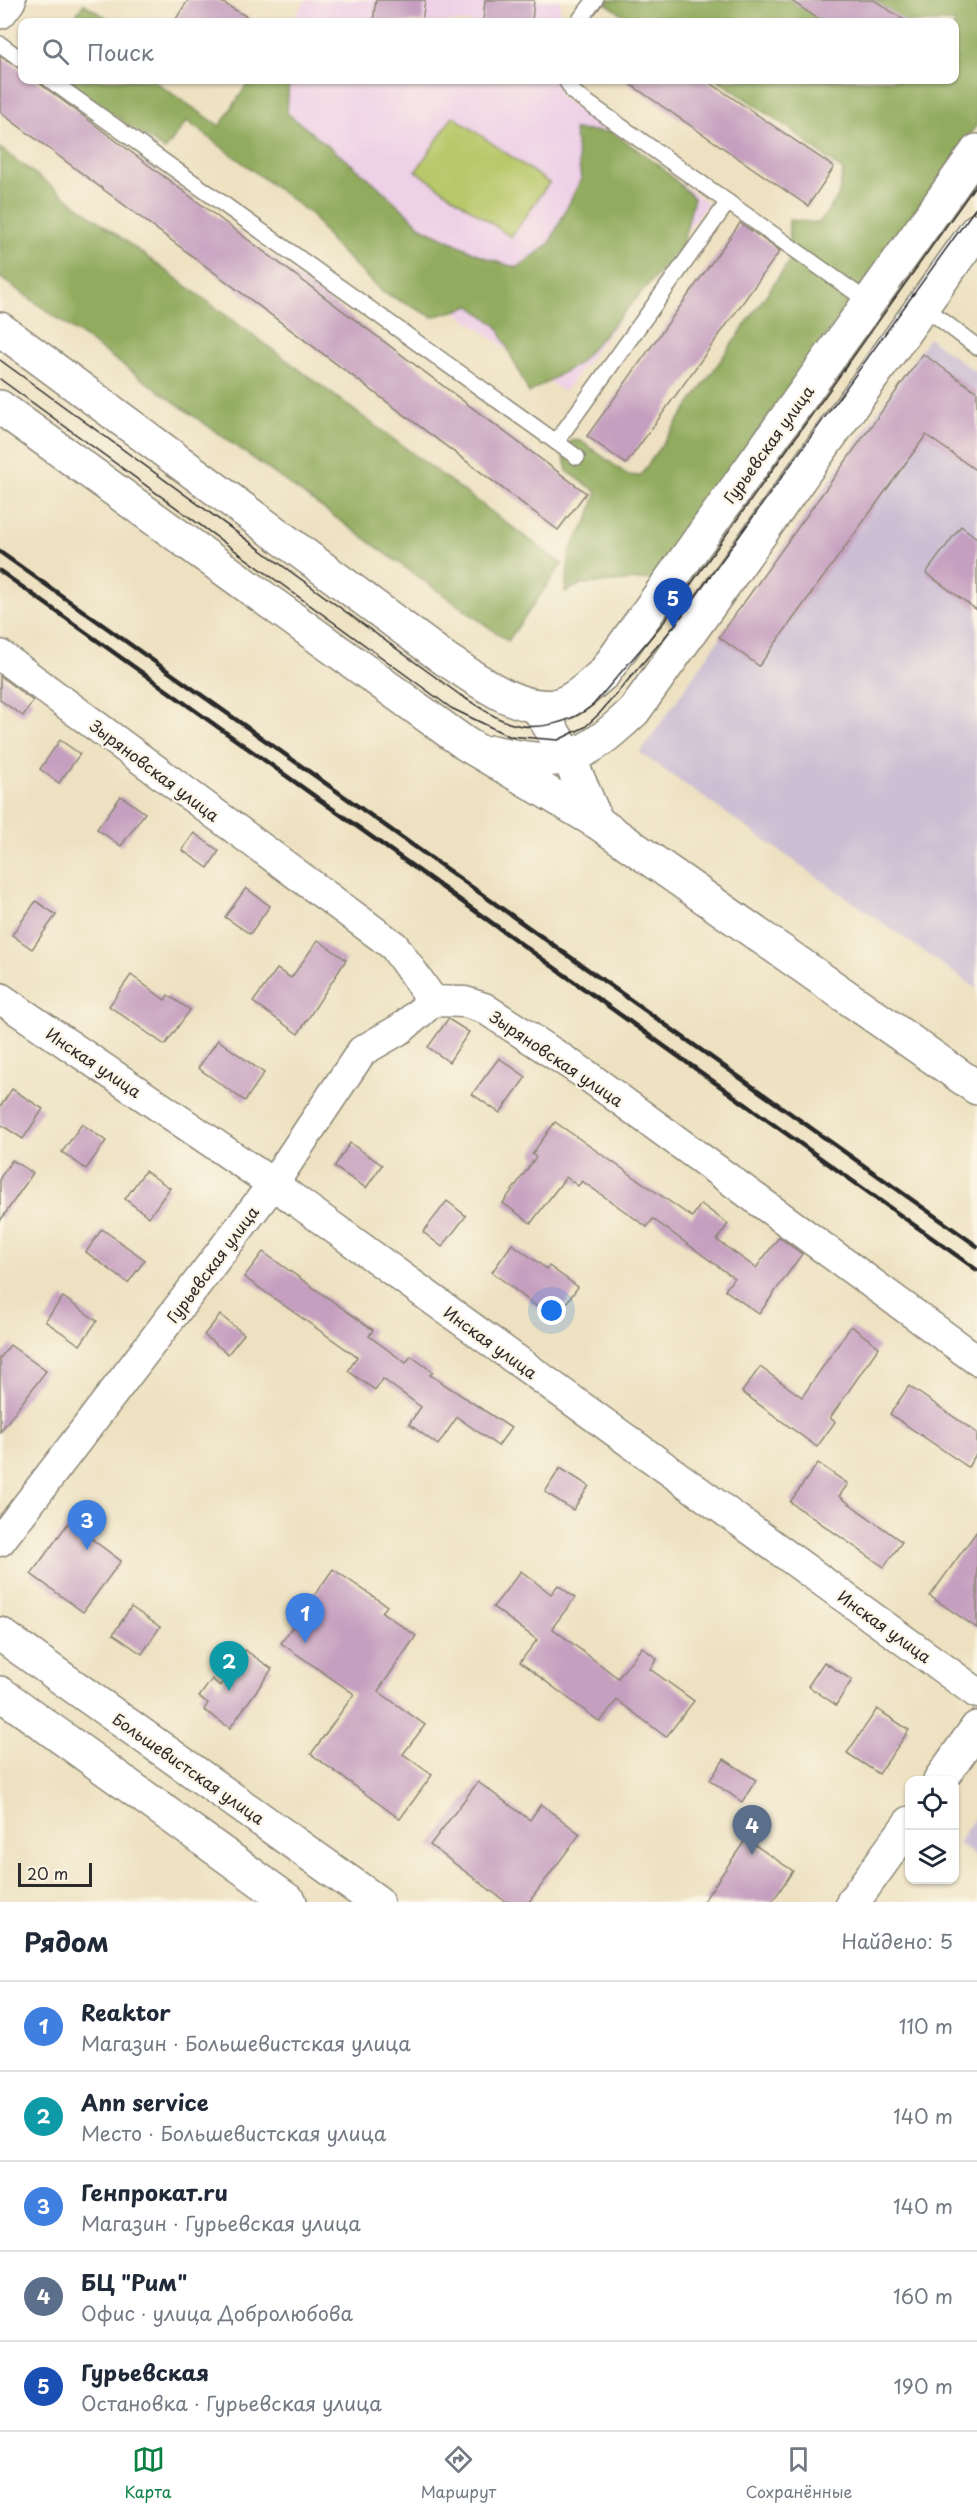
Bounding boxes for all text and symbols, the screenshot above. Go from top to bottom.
search box [18,18,959,84]
icon: search [39,35,72,68]
text: Поиск [87,35,154,68]
street label: Гурьевская улица [717,380,819,508]
pin: 5 [654,578,692,628]
street label: Зыряновская улица [85,713,225,827]
street label: Зыряновская улица [486,1004,628,1112]
street label: Инская улица [42,1021,146,1103]
street label: Гурьевская улица [160,1201,264,1327]
your location [537,1296,566,1325]
street label: Инская улица [439,1300,543,1384]
pin: 3 [68,1500,106,1550]
street label: Инская улица [833,1584,937,1668]
pin: 1 [286,1594,324,1643]
pin: 2 [210,1642,248,1691]
street label: Большевистская улица [108,1706,270,1830]
map controls [905,1776,959,1884]
button: locate [905,1776,959,1830]
pin: 4 [732,1806,771,1855]
button: layers [905,1830,959,1884]
scale bar [18,1860,92,1888]
text: 20 m [27,1861,68,1885]
text: Рядом [24,1922,109,1961]
text: Найдено: 5 [842,1926,953,1956]
text: Reaktor [81,1995,171,2028]
text: 1 [39,2011,48,2041]
text: 110 m [899,2011,953,2041]
text: Магазин · Большевистская улица [81,2028,411,2058]
text: Ann service [81,2085,209,2118]
text: 2 [36,2101,51,2131]
text: 140 m [893,2101,953,2131]
text: Место · Большевистская улица [81,2118,386,2148]
text: Генпрокат.ru [81,2175,228,2208]
text: 3 [37,2191,50,2221]
text: 140 m [893,2191,953,2221]
text: Магазин · Гурьевская улица [81,2208,361,2238]
text: БЦ "Рим" [81,2265,187,2298]
text: 4 [37,2281,50,2311]
text: 160 m [893,2281,953,2311]
text: Офис · улица Добролюбова [81,2298,353,2328]
text: Гурьевская [81,2355,209,2388]
text: 5 [37,2371,50,2401]
text: 190 m [894,2371,953,2401]
text: Остановка · Гурьевская улица [81,2388,382,2418]
tab: Карта [125,2443,172,2503]
tab: Маршрут [421,2443,496,2503]
tab: Сохранённые [745,2443,852,2503]

